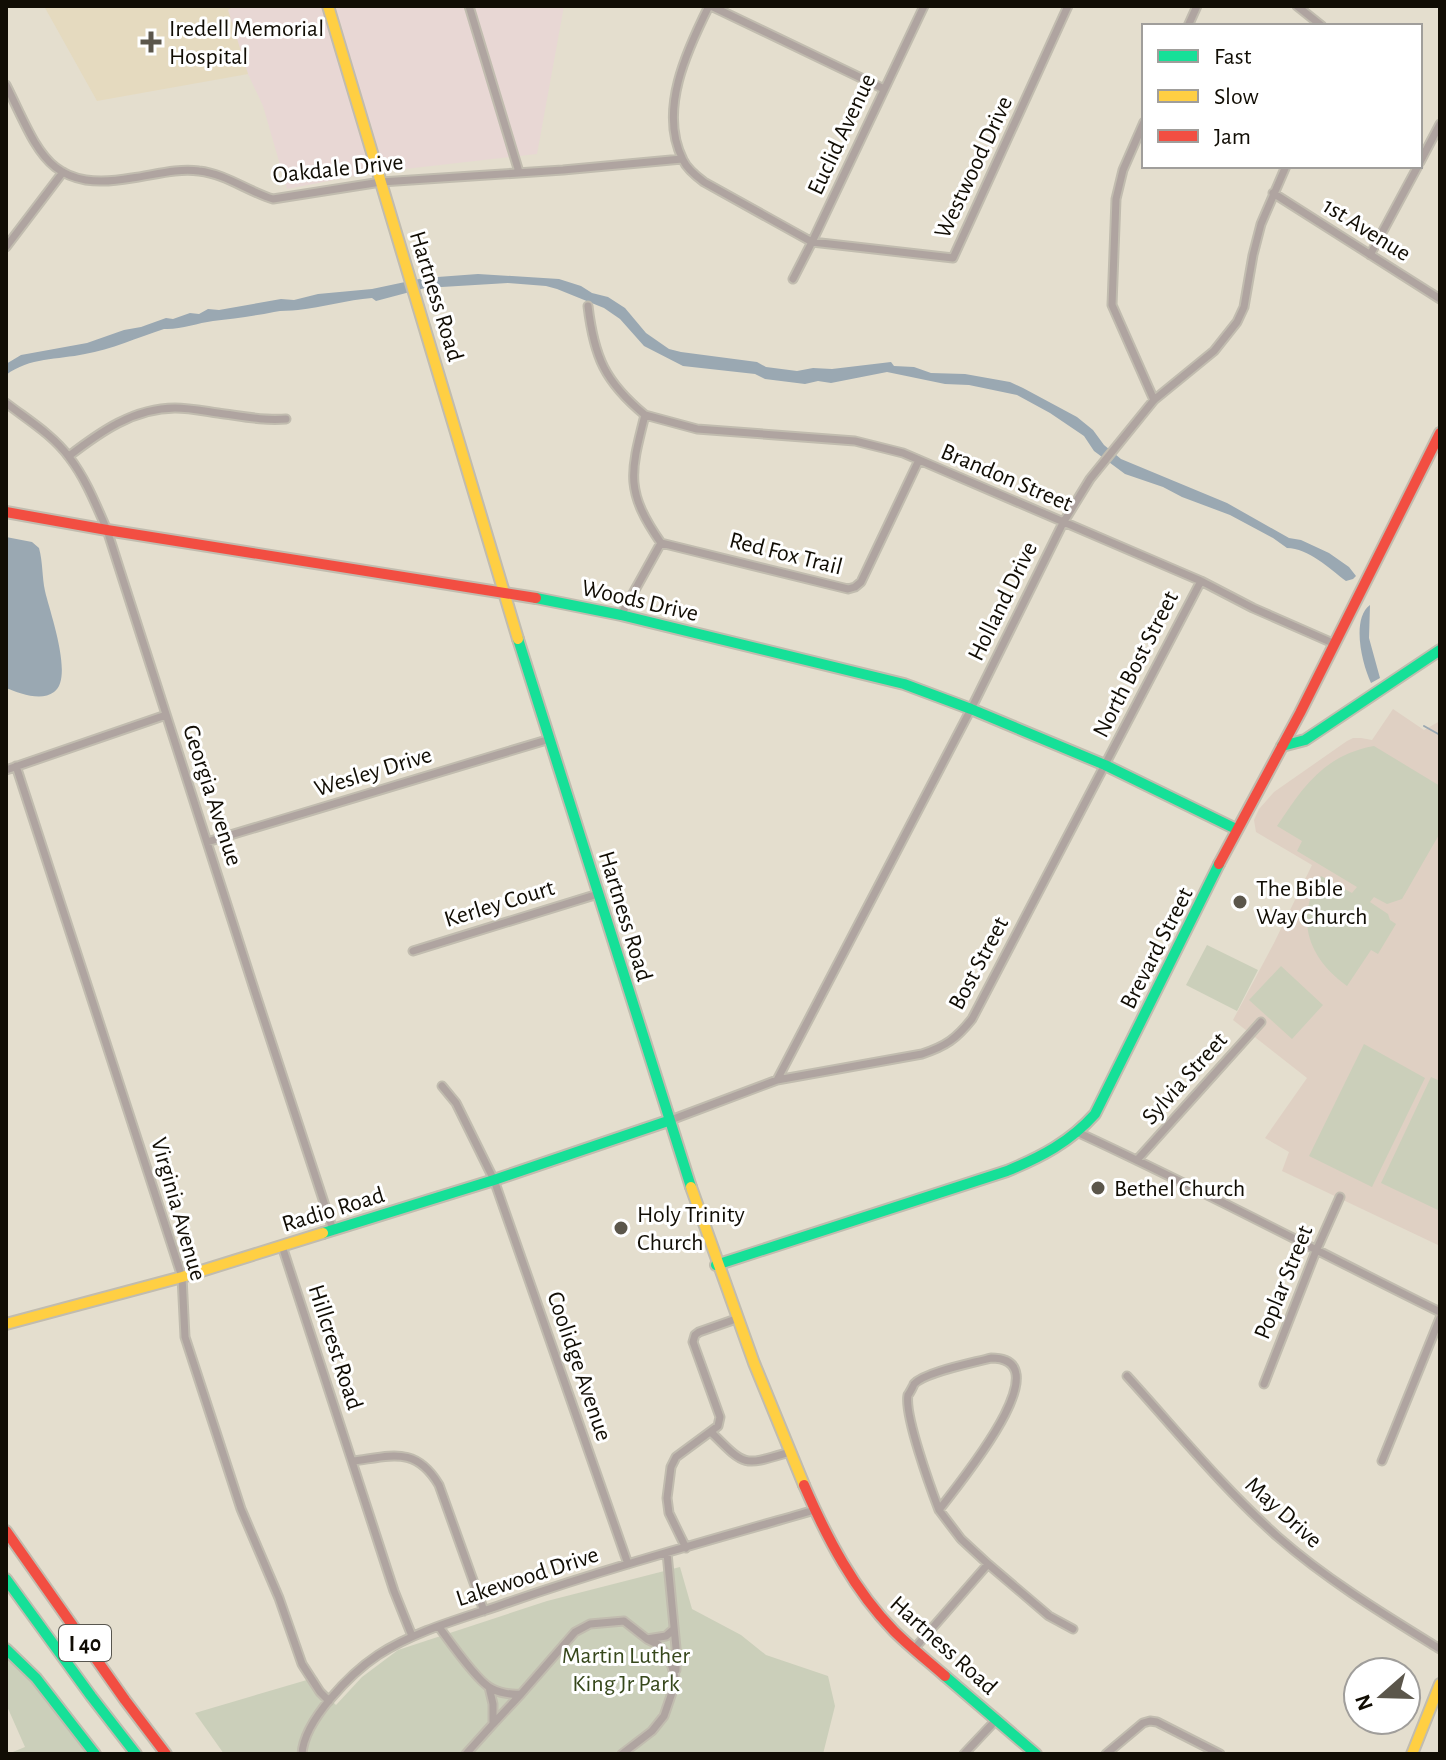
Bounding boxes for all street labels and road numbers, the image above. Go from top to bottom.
street label: Euclid Avenue [803,70,880,199]
street label: Westwood Drive [931,93,1017,242]
street label: Oakdale Drive [272,150,405,188]
street label: 1st Avenue [1318,194,1415,266]
street label: Hartness Road [405,228,467,364]
street label: Brandon Street [937,439,1076,516]
street label: Red Fox Trail [727,528,845,580]
street label: Holland Drive [964,538,1042,665]
street label: Woods Drive [579,576,701,626]
street label: North Bost Street [1089,587,1183,742]
street label: Georgia Avenue [178,722,246,869]
street label: Wesley Drive [312,743,435,801]
street label: Hartness Road [594,848,656,984]
street label: Kerley Court [441,876,558,932]
street label: Brevard Street [1116,884,1198,1013]
street label: Bost Street [944,913,1013,1014]
street label: Sylvia Street [1138,1028,1232,1129]
street label: Virginia Avenue [146,1135,210,1284]
street label: Radio Road [279,1183,387,1237]
street label: Poplar Street [1250,1222,1318,1343]
street label: Hillcrest Road [304,1282,367,1413]
street label: Coolidge Avenue [542,1288,616,1444]
street label: May Drive [1241,1473,1326,1553]
street label: Lakewood Drive [453,1543,602,1611]
street label: Hartness Road [885,1592,1002,1700]
road number: I 40 [59,1625,111,1661]

